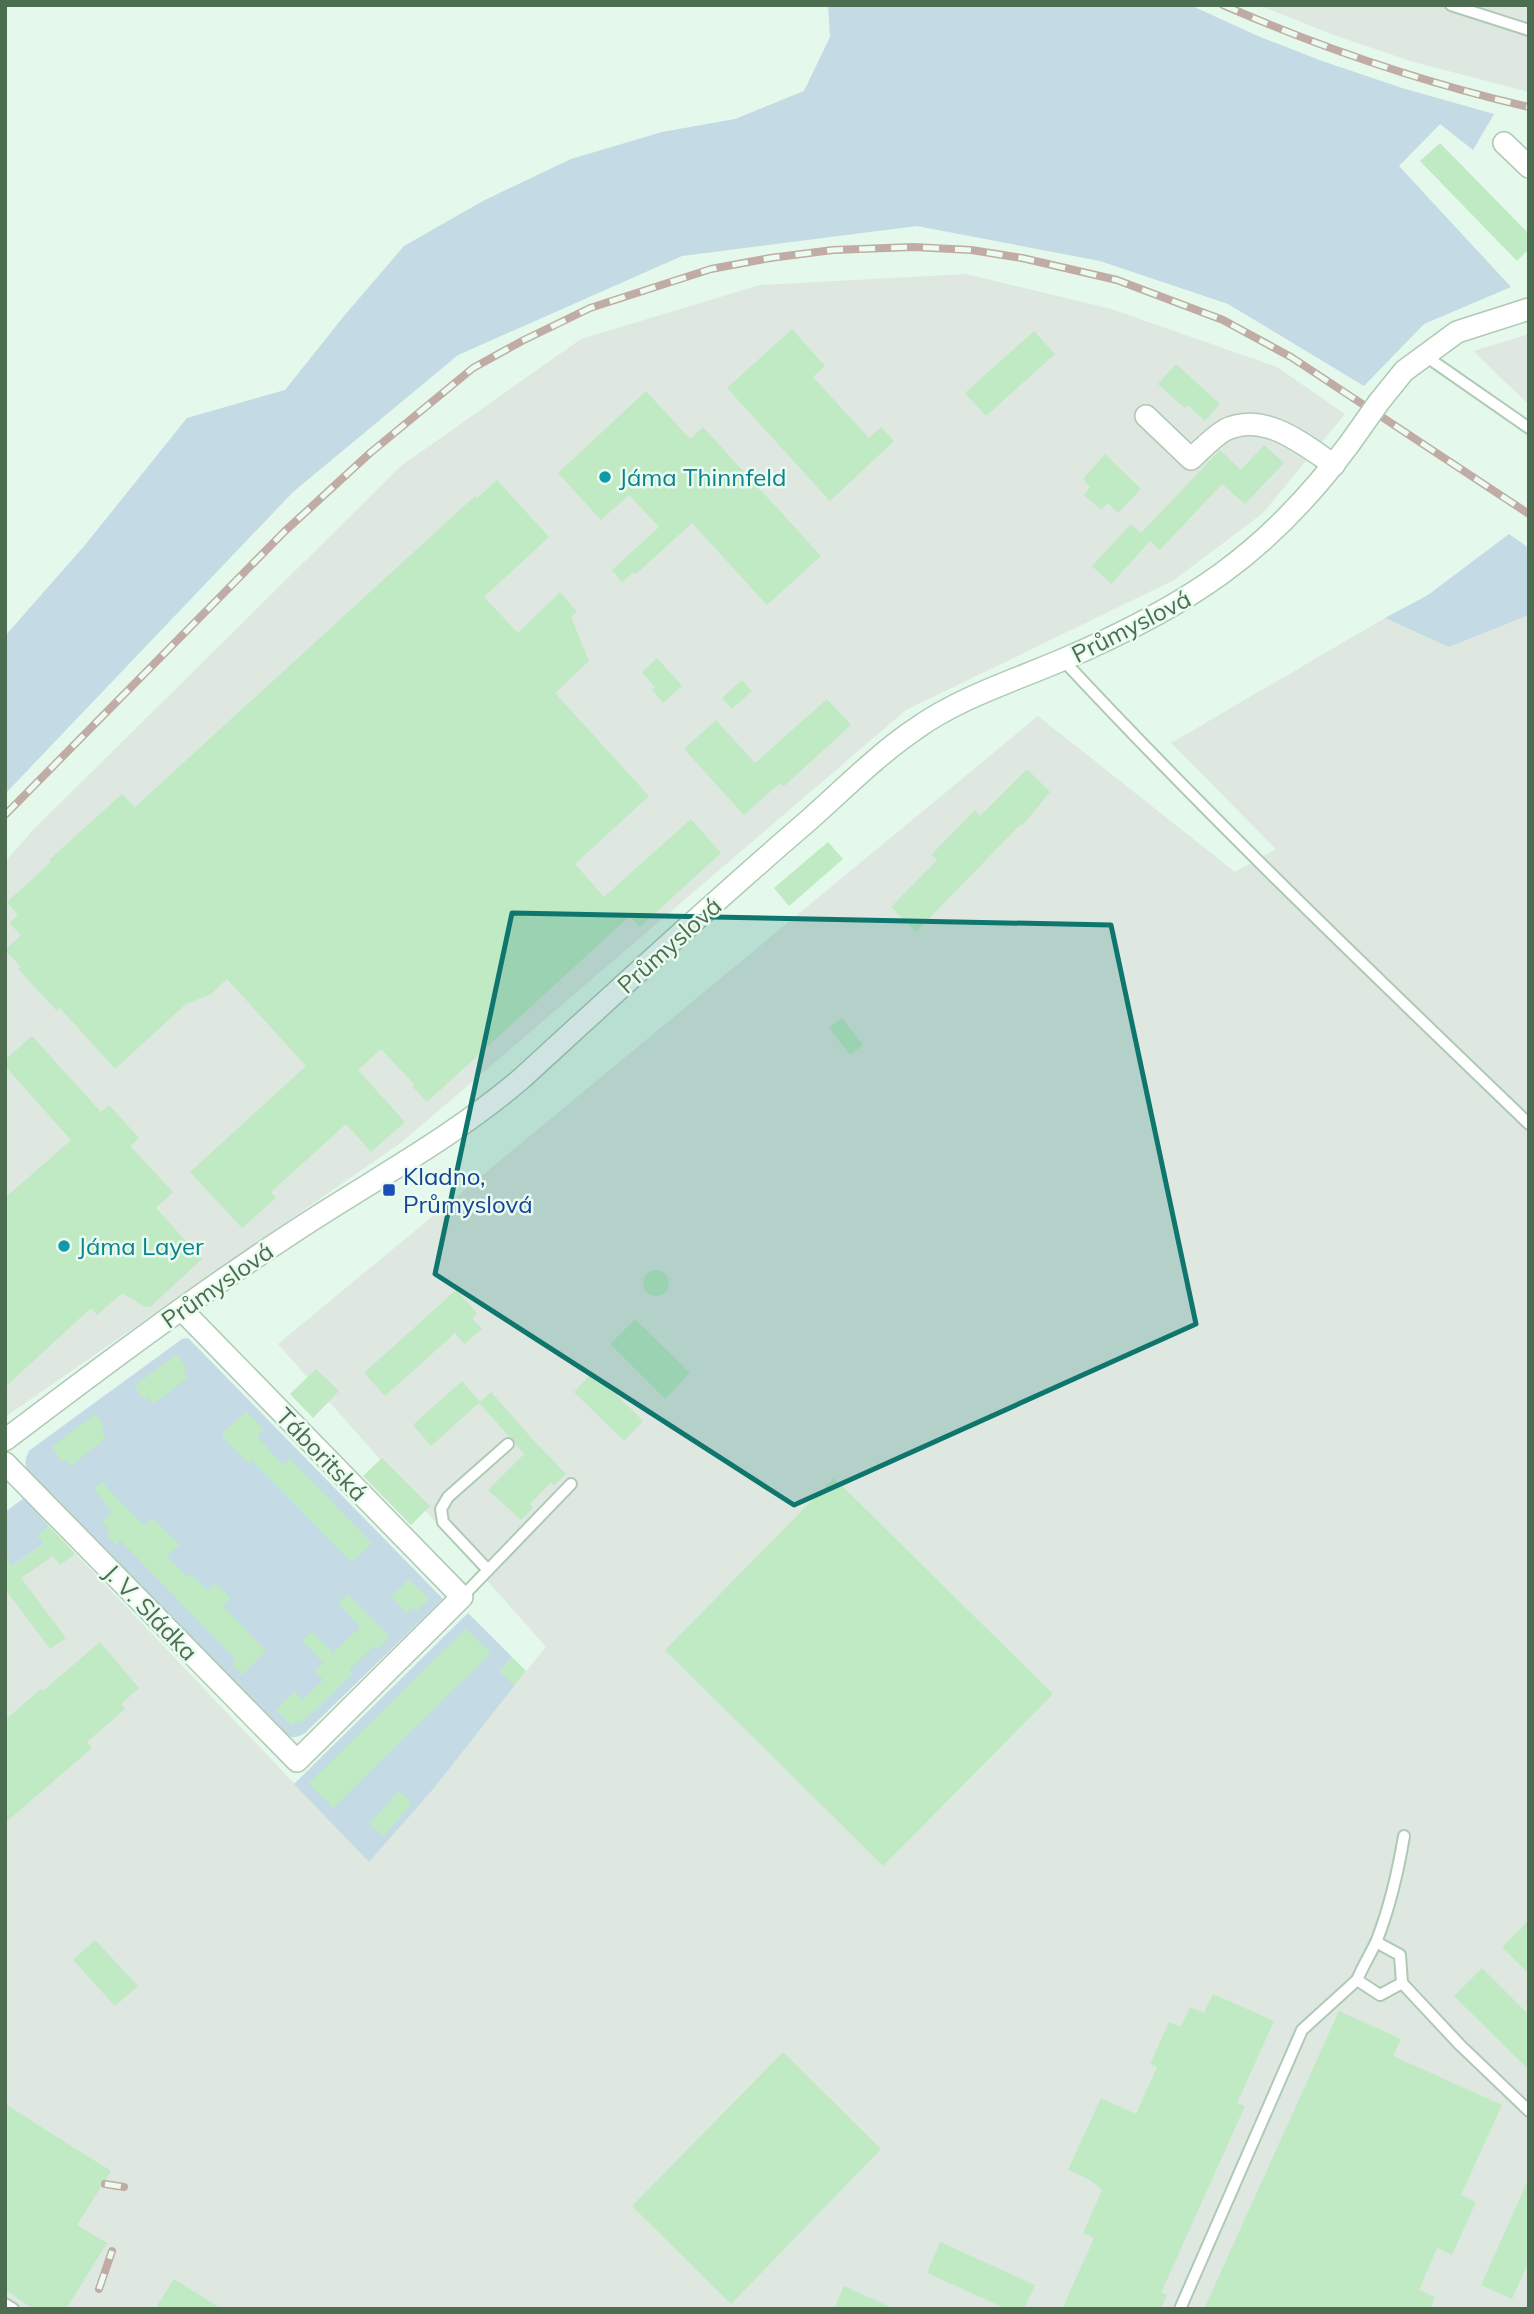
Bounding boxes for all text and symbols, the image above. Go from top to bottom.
place label: Jáma Thinnfeld [619,462,786,492]
marker: Jáma Thinnfeld [597,469,613,485]
street label: Průmyslová [1066,583,1196,669]
street label: Průmyslová [611,890,727,1000]
place label: Kladno, Průmyslová [403,1161,533,1219]
marker: Kladno, Průmyslová [381,1182,397,1198]
place label: Jáma Layer [78,1231,204,1261]
street label: Průmyslová [155,1236,279,1334]
marker: Jáma Layer [56,1238,72,1254]
street label: Táboritská [270,1401,374,1507]
street label: J. V. Sládka [98,1557,204,1667]

